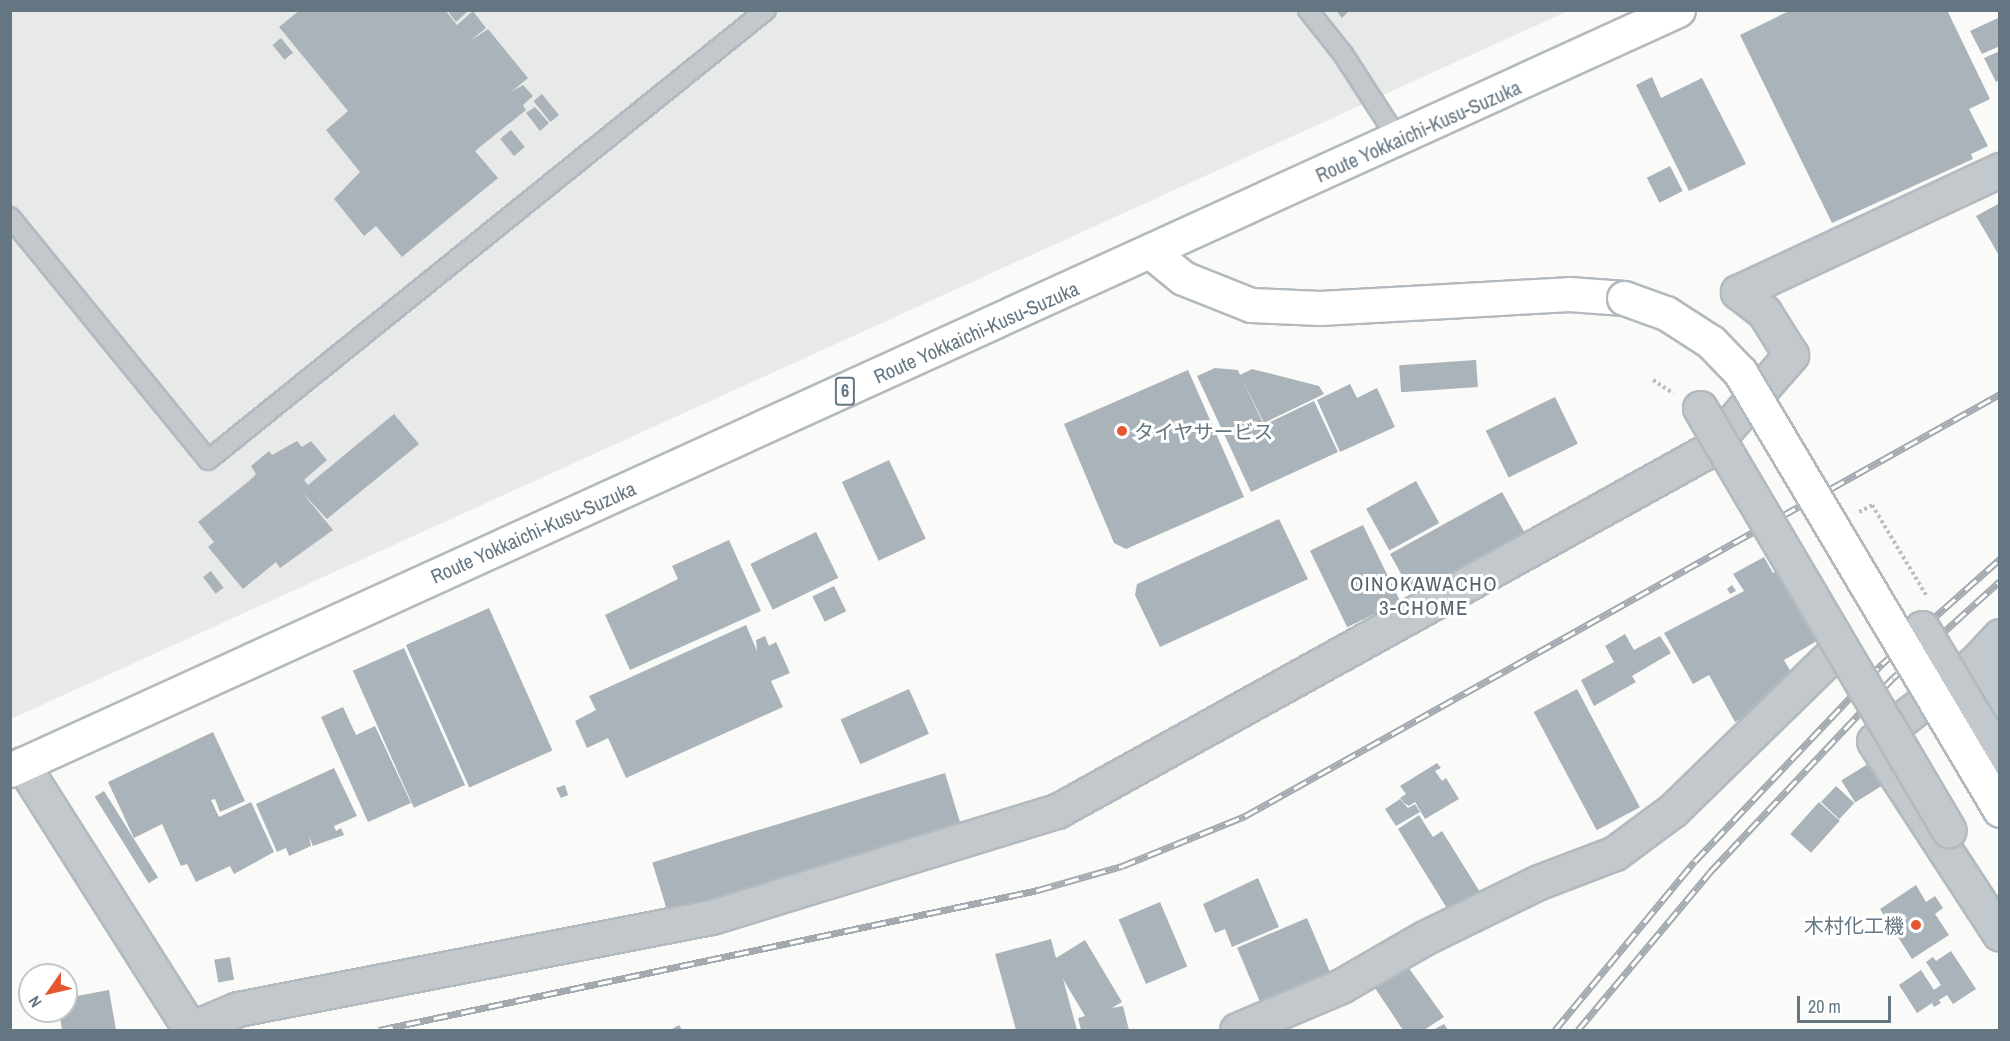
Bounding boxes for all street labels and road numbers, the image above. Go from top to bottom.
street label: Route Yokkaichi-Kusu-Suzuka [1312,75,1524,187]
street label: Route Yokkaichi-Kusu-Suzuka [870,276,1082,388]
road number: 6 [834,376,856,406]
street label: Route Yokkaichi-Kusu-Suzuka [427,476,639,588]

